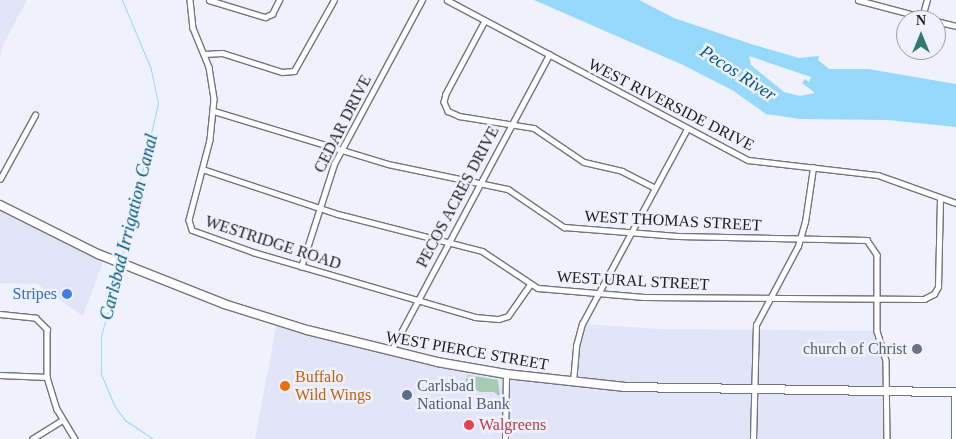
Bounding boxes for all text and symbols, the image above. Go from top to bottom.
north arrow [896,10,946,60]
text: N [916,13,926,28]
water label: Pecos River [696,40,780,106]
street label: WEST RIVERSIDE DRIVE [585,55,757,155]
street label: CEDAR DRIVE [310,72,376,176]
street label: PECOS ACRES DRIVE [412,123,504,271]
water label: Carlsbad Irrigation Canal [95,132,163,322]
street label: WEST THOMAS STREET [584,207,762,235]
street label: WESTRIDGE ROAD [203,212,343,274]
street label: WEST URAL STREET [556,267,710,295]
place label: Stripes [13,284,57,304]
marker: Stripes [61,288,73,300]
street label: WEST PIERCE STREET [384,327,550,375]
place label: church of Christ [803,339,907,359]
marker: church of Christ [911,343,923,355]
place label: Buffalo Wild Wings [295,367,371,405]
place label: Carlsbad National Bank [417,376,510,414]
marker: Buffalo Wild Wings [279,380,291,392]
marker: Carlsbad National Bank [401,389,413,401]
place label: Walgreens [479,415,546,435]
marker: Walgreens [463,419,475,431]

